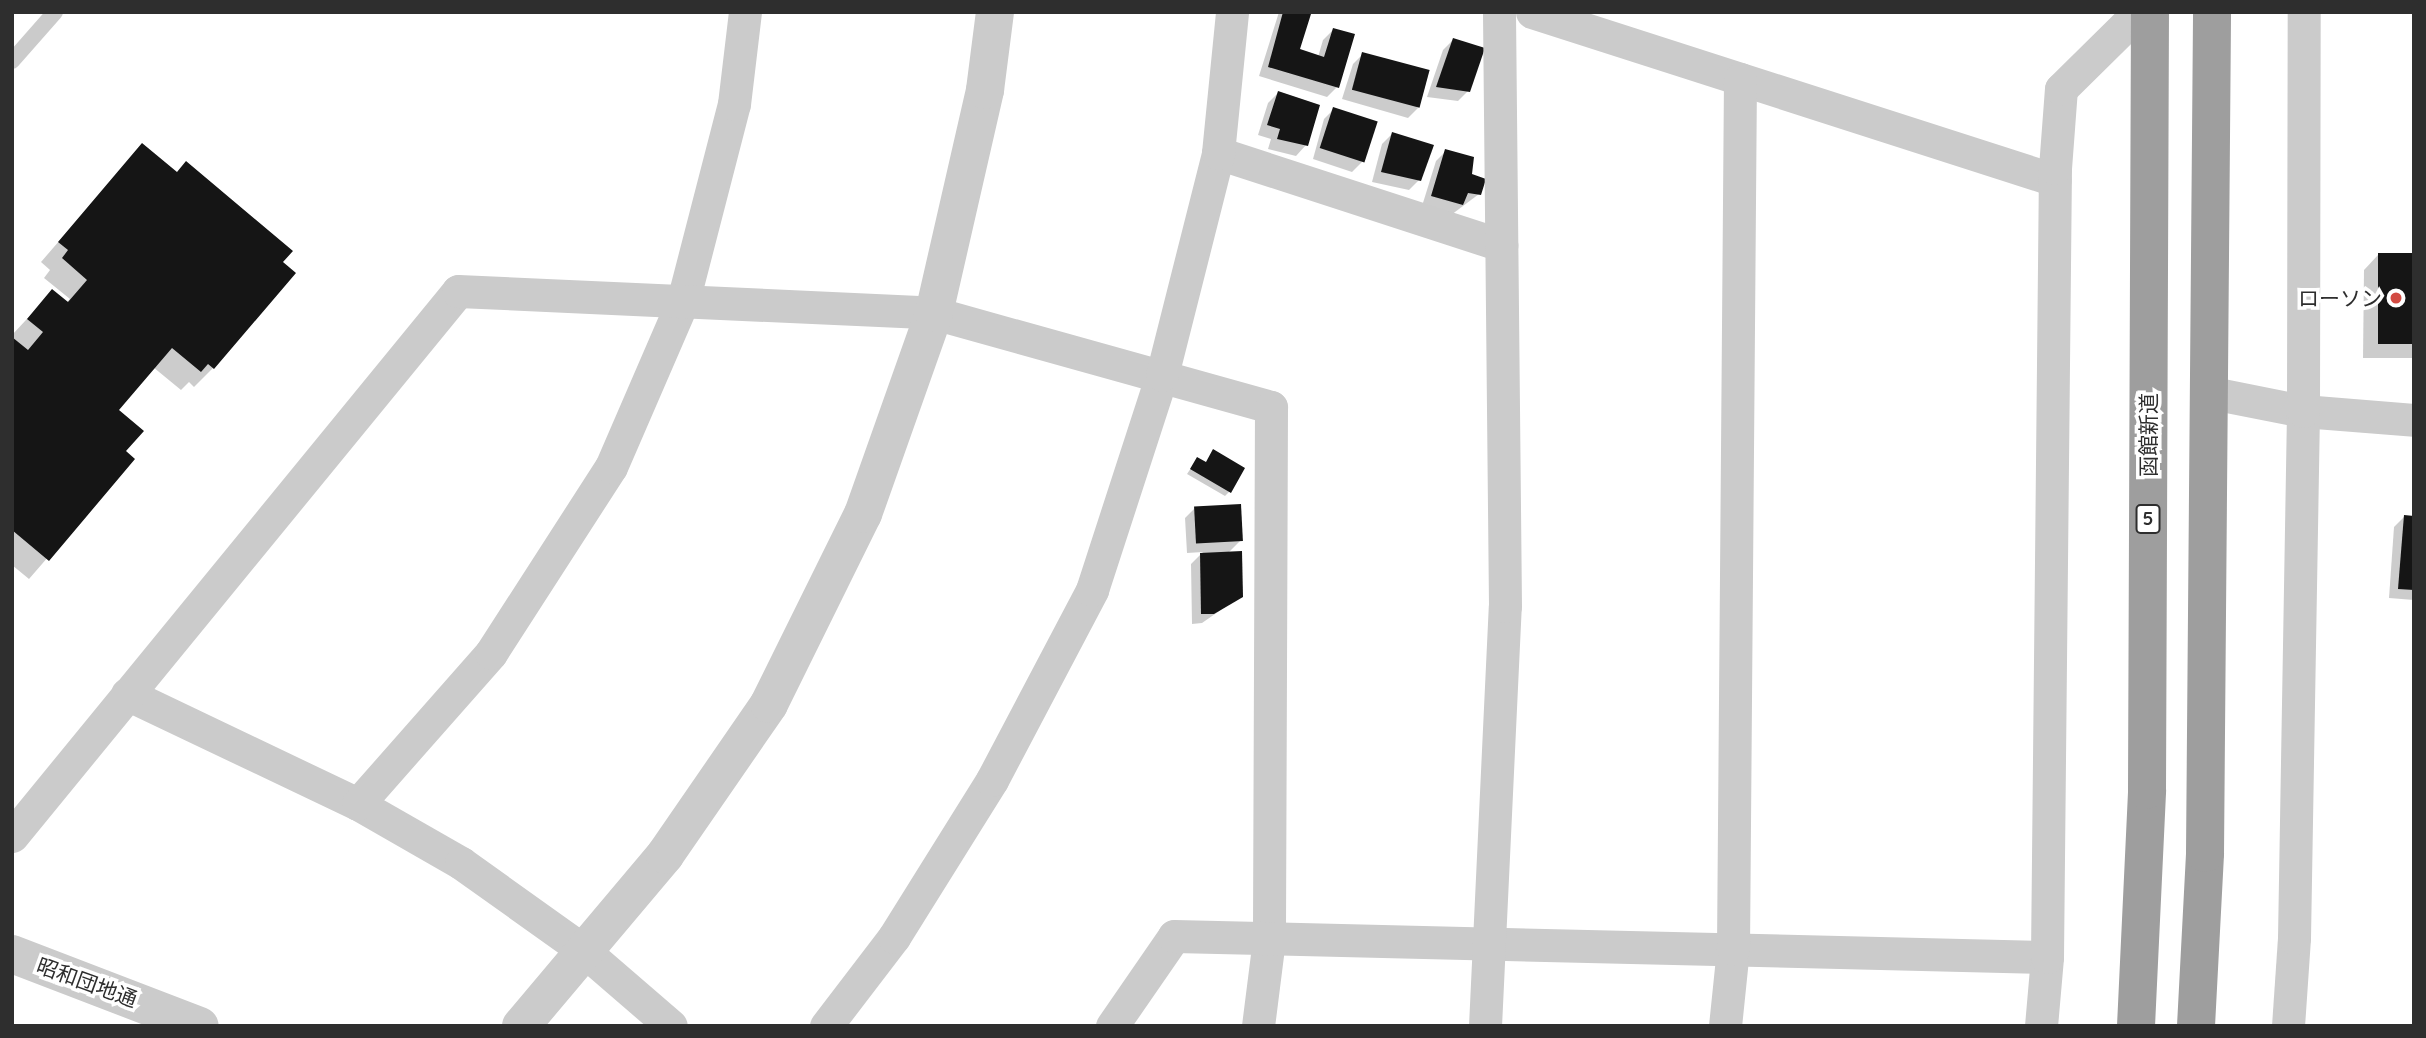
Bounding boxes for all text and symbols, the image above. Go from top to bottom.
place label: ローソン [2298,285,2382,311]
marker: ローソン [2388,290,2404,306]
street label: 函館新道 [2135,393,2161,477]
road number: 5 [2134,504,2162,534]
street label: 昭和団地通 [33,952,141,1012]

